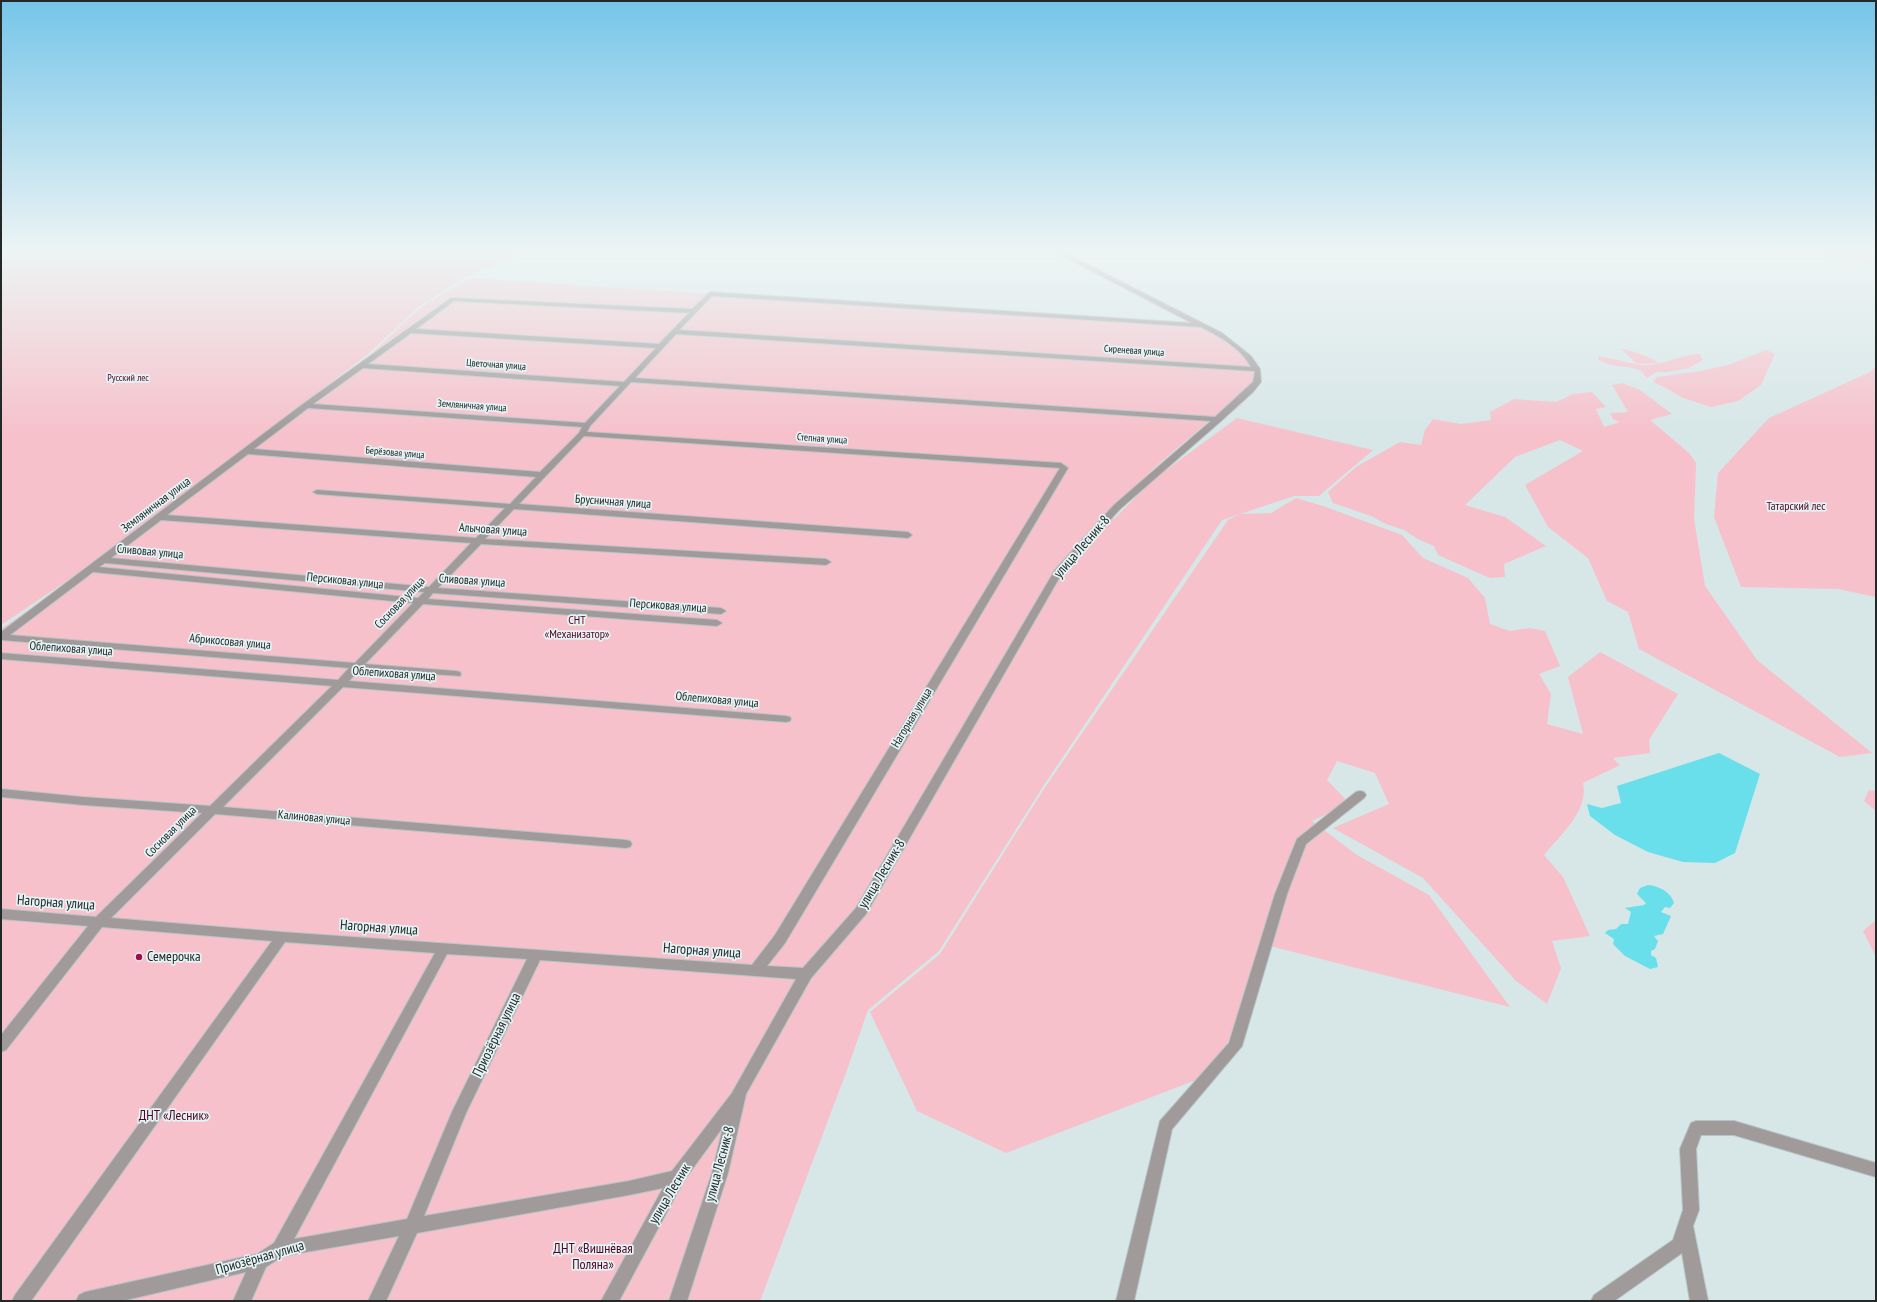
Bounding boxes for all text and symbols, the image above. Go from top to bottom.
street label: Сиреневая улица [1103,343,1165,359]
street label: Цветочная улица [466,357,526,373]
park label: Русский лес [107,372,149,384]
street label: Земляничная улица [437,398,507,414]
street label: Степная улица [796,431,848,447]
street label: Берёзовая улица [365,444,425,462]
street label: Земляничная улица [119,474,193,536]
street label: Брусничная улица [574,492,652,512]
park label: Татарский лес [1767,500,1825,514]
street label: улица Лесник-8 [1050,512,1114,582]
street label: Алычовая улица [458,520,528,540]
street label: Сливовая улица [116,542,184,562]
street label: Персиковая улица [306,570,384,592]
street label: Сливовая улица [438,571,506,591]
street label: Сосновая улица [372,574,428,632]
street label: Персиковая улица [629,596,707,616]
park label: СНТ «Механизатор» [544,614,610,642]
street label: Абрикосовая улица [189,631,271,653]
street label: Облепиховая улица [29,639,113,659]
street label: Облепиховая улица [352,664,436,684]
street label: Нагорная улица [889,686,935,750]
street label: Облепиховая улица [675,689,759,711]
street label: Сосновая улица [142,803,200,861]
street label: Калиновая улица [277,808,351,828]
street label: улица Лесник-8 [855,837,909,911]
street label: Нагорная улица [17,892,95,914]
street label: Нагорная улица [340,917,418,939]
street label: Нагорная улица [663,940,741,962]
place label: Семерочка [147,949,201,965]
marker: Семерочка [134,952,144,962]
street label: Приозёрная улица [469,990,525,1080]
park label: ДНТ «Лесник» [139,1108,209,1124]
street label: улица Лесник-8 [702,1124,738,1204]
street label: улица Лесник [646,1161,694,1227]
street label: Приозёрная улица [214,1237,306,1279]
park label: ДНТ «Вишнёвая Поляна» [553,1241,633,1274]

